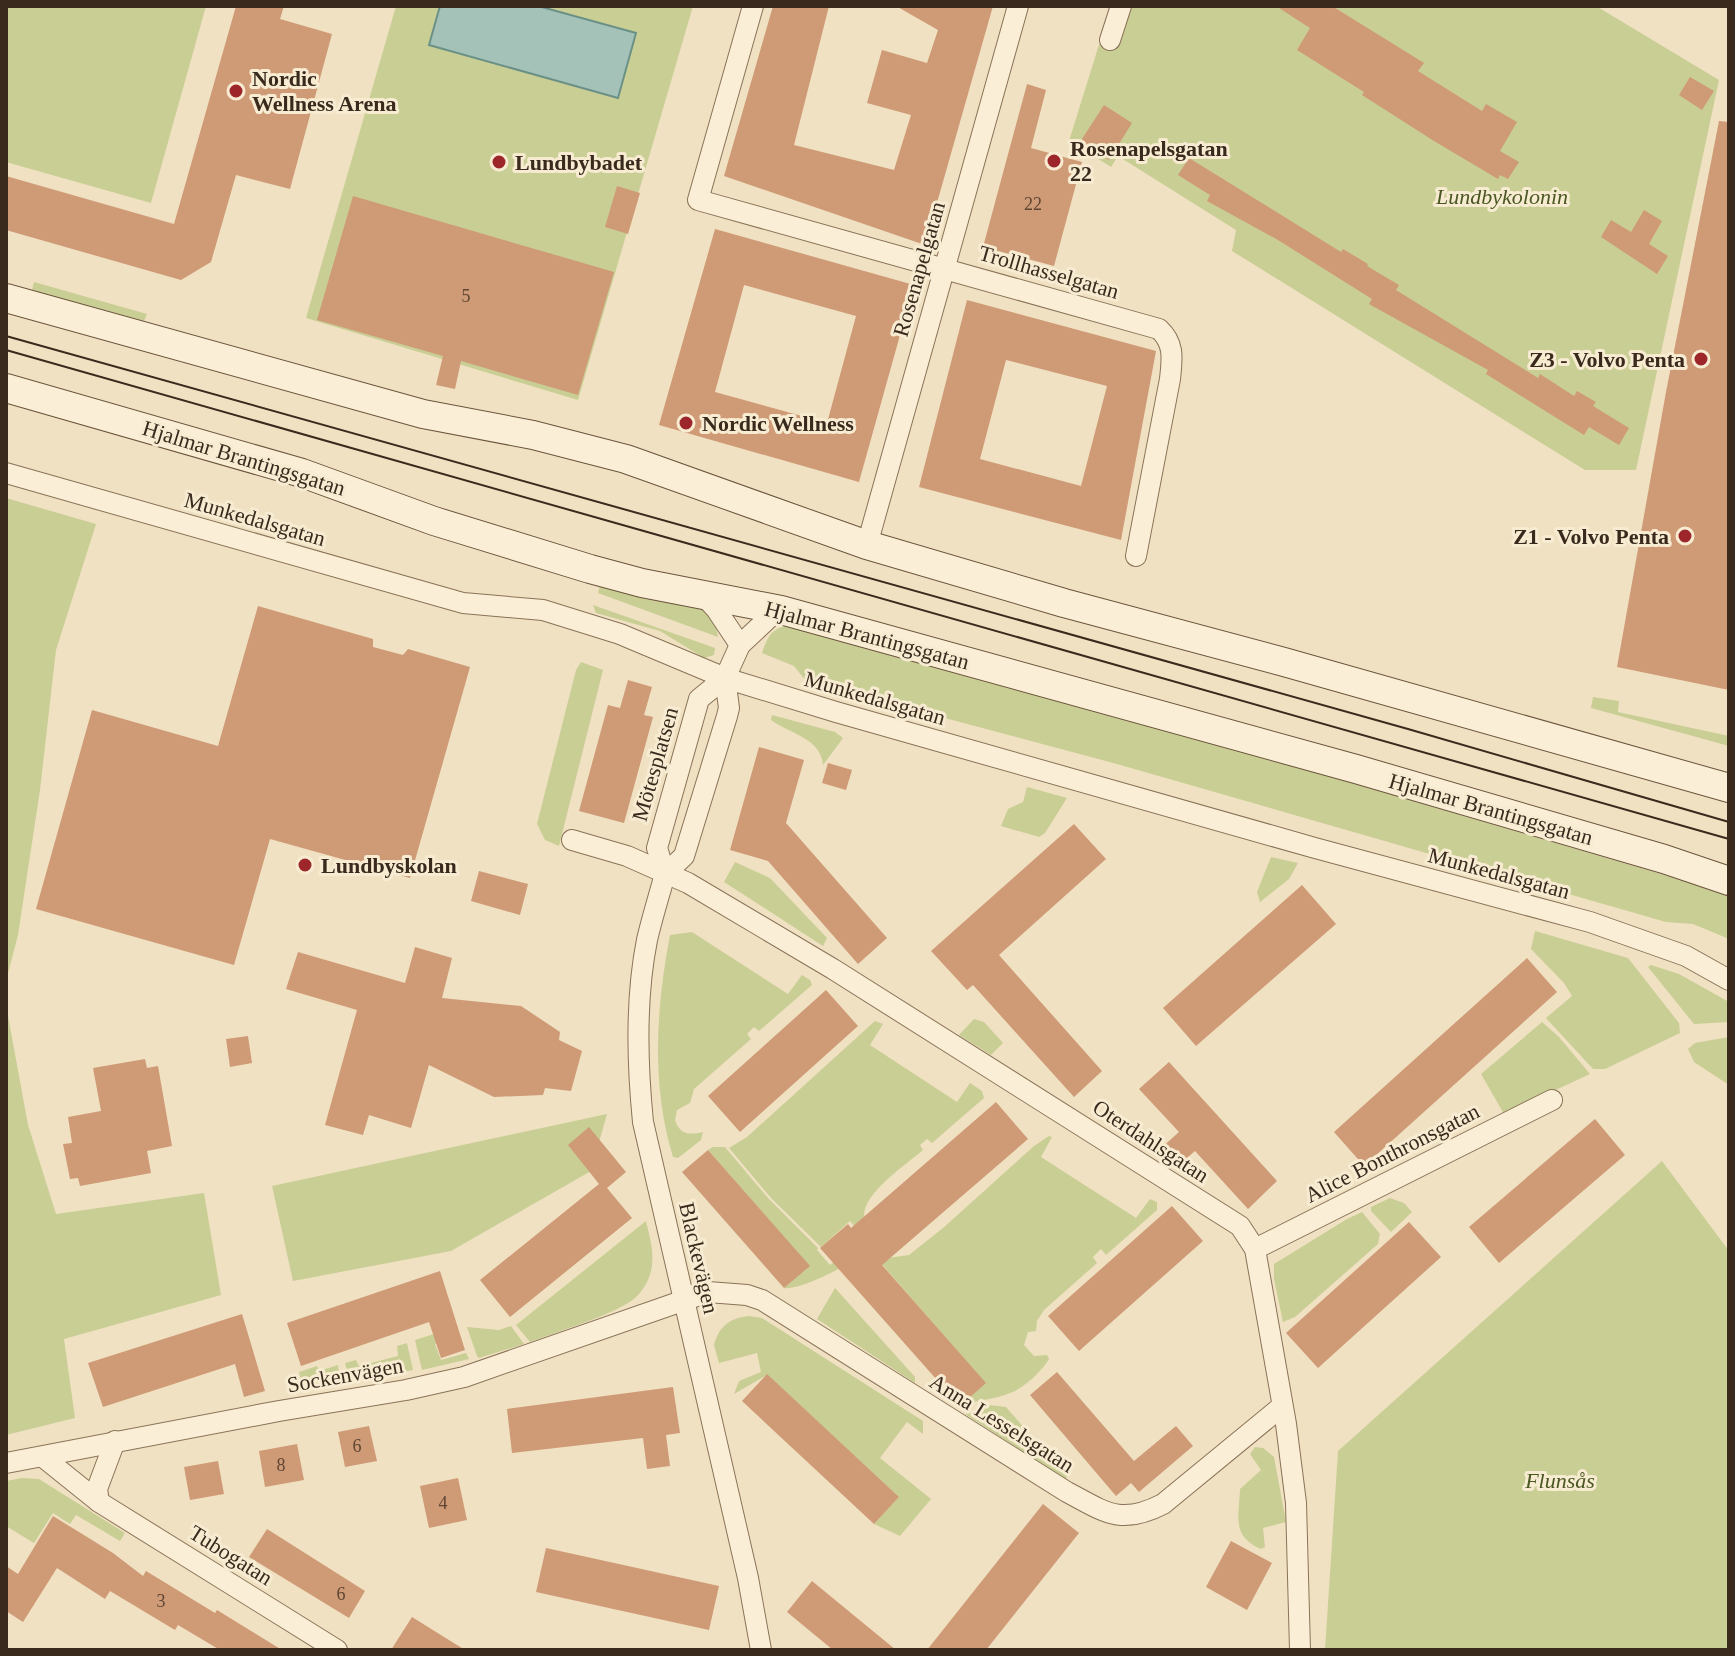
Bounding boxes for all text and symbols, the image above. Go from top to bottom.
place label: Nordic Wellness Arena [252,66,396,116]
marker: Nordic Wellness Arena [227,82,245,100]
place label: Rosenapelsgatan 22 [1070,136,1228,186]
place label: Lundbybadet [515,150,643,175]
marker: Rosenapelsgatan 22 [1045,152,1063,170]
marker: Lundbybadet [490,153,508,171]
park label: Lundbykolonin [1435,184,1568,209]
house number: 22 [1024,194,1042,214]
street label: Rosenapelgatan [888,199,950,339]
street label: Trollhasselgatan [976,240,1122,304]
house number: 5 [462,286,471,306]
place label: Z3 - Volvo Penta [1529,347,1685,372]
marker: Z3 - Volvo Penta [1692,350,1710,368]
place label: Nordic Wellness [702,411,854,436]
marker: Nordic Wellness [677,414,695,432]
street label: Hjalmar Brantingsgatan [140,415,348,501]
street label: Munkedalsgatan [182,487,328,551]
place label: Z1 - Volvo Penta [1513,524,1669,549]
marker: Z1 - Volvo Penta [1676,527,1694,545]
street label: Hjalmar Brantingsgatan [762,596,972,674]
street label: Munkedalsgatan [802,666,948,730]
street label: Mötesplatsen [627,704,683,824]
street label: Hjalmar Brantingsgatan [1386,768,1596,850]
street label: Munkedalsgatan [1426,842,1572,904]
place label: Lundbyskolan [321,853,457,878]
marker: Lundbyskolan [296,856,314,874]
street label: Oterdahlsgatan [1088,1094,1214,1188]
street label: Alice Bonthronsgatan [1301,1098,1483,1208]
street label: Blackevägen [674,1200,724,1316]
street label: Sockenvägen [285,1353,405,1397]
street label: Anna Lesselsgatan [925,1369,1079,1477]
house number: 6 [353,1436,362,1456]
house number: 8 [277,1455,286,1475]
park label: Flunsås [1524,1468,1595,1493]
house number: 4 [439,1493,448,1513]
street label: Tubogatan [185,1520,277,1590]
house number: 6 [337,1584,346,1604]
house number: 3 [157,1591,166,1611]

